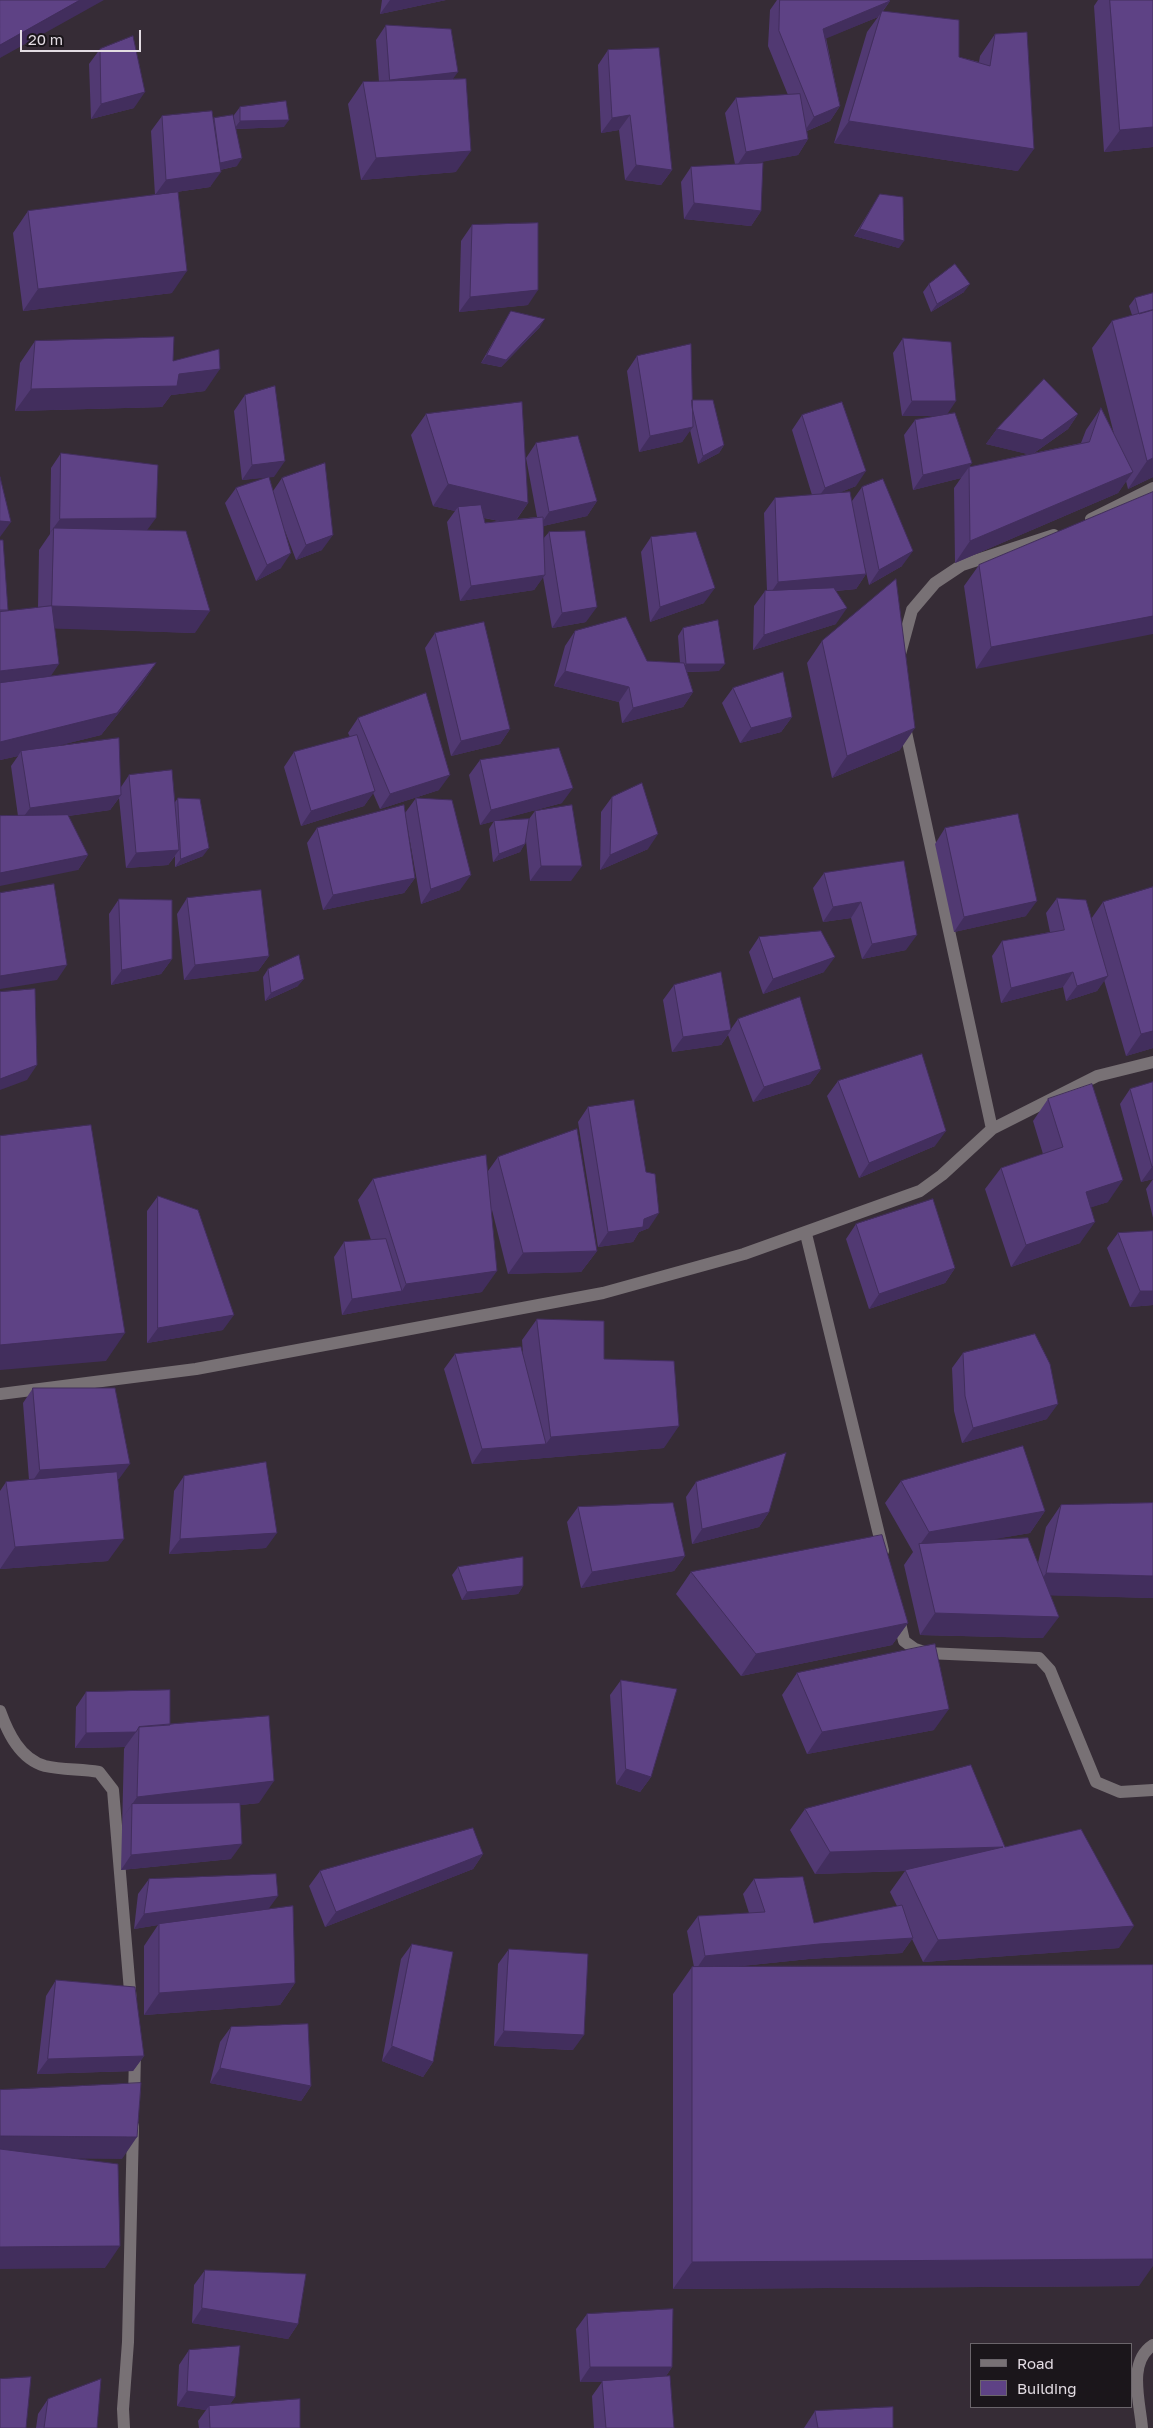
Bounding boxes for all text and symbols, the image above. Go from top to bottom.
scale bar [22,20,144,52]
text: 20 m [28,30,63,48]
legend [970,2343,1133,2408]
text: Road [1017,2354,1054,2372]
text: Building [1017,2379,1077,2397]

